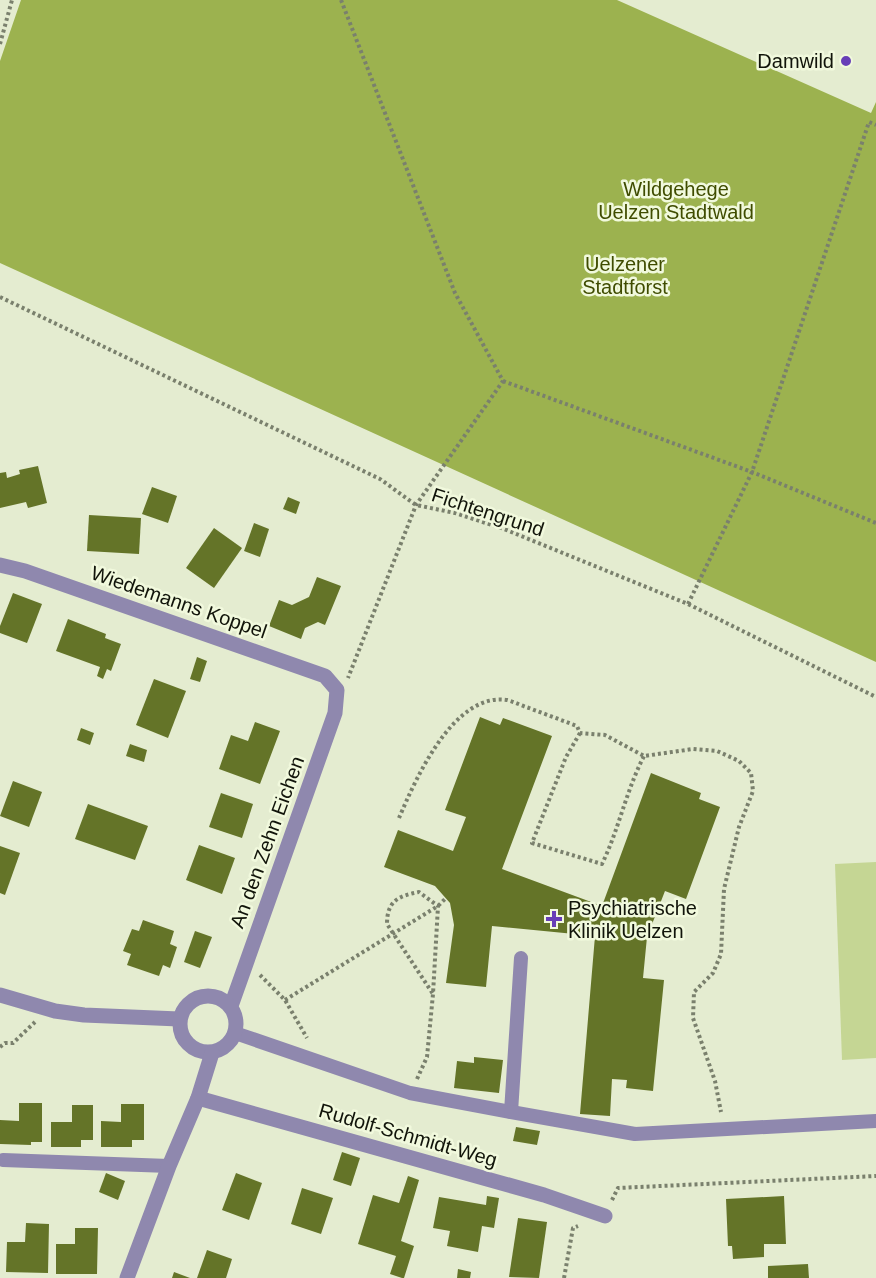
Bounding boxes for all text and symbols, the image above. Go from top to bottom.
place label: Damwild [757,50,834,72]
marker: Damwild [839,54,853,68]
park label: Wildgehege Uelzen Stadtwald [598,178,754,223]
park label: Uelzener Stadtforst [582,253,668,298]
street label: Fichtengrund [429,483,547,541]
street label: Wiedemanns Koppel [88,562,270,642]
street label: An den Zehn Eichen [226,753,308,931]
place label: Psychiatrische Klinik Uelzen [568,897,697,942]
marker: Psychiatrische Klinik Uelzen [545,910,563,928]
street label: Rudolf-Schmidt-Weg [316,1099,500,1171]

